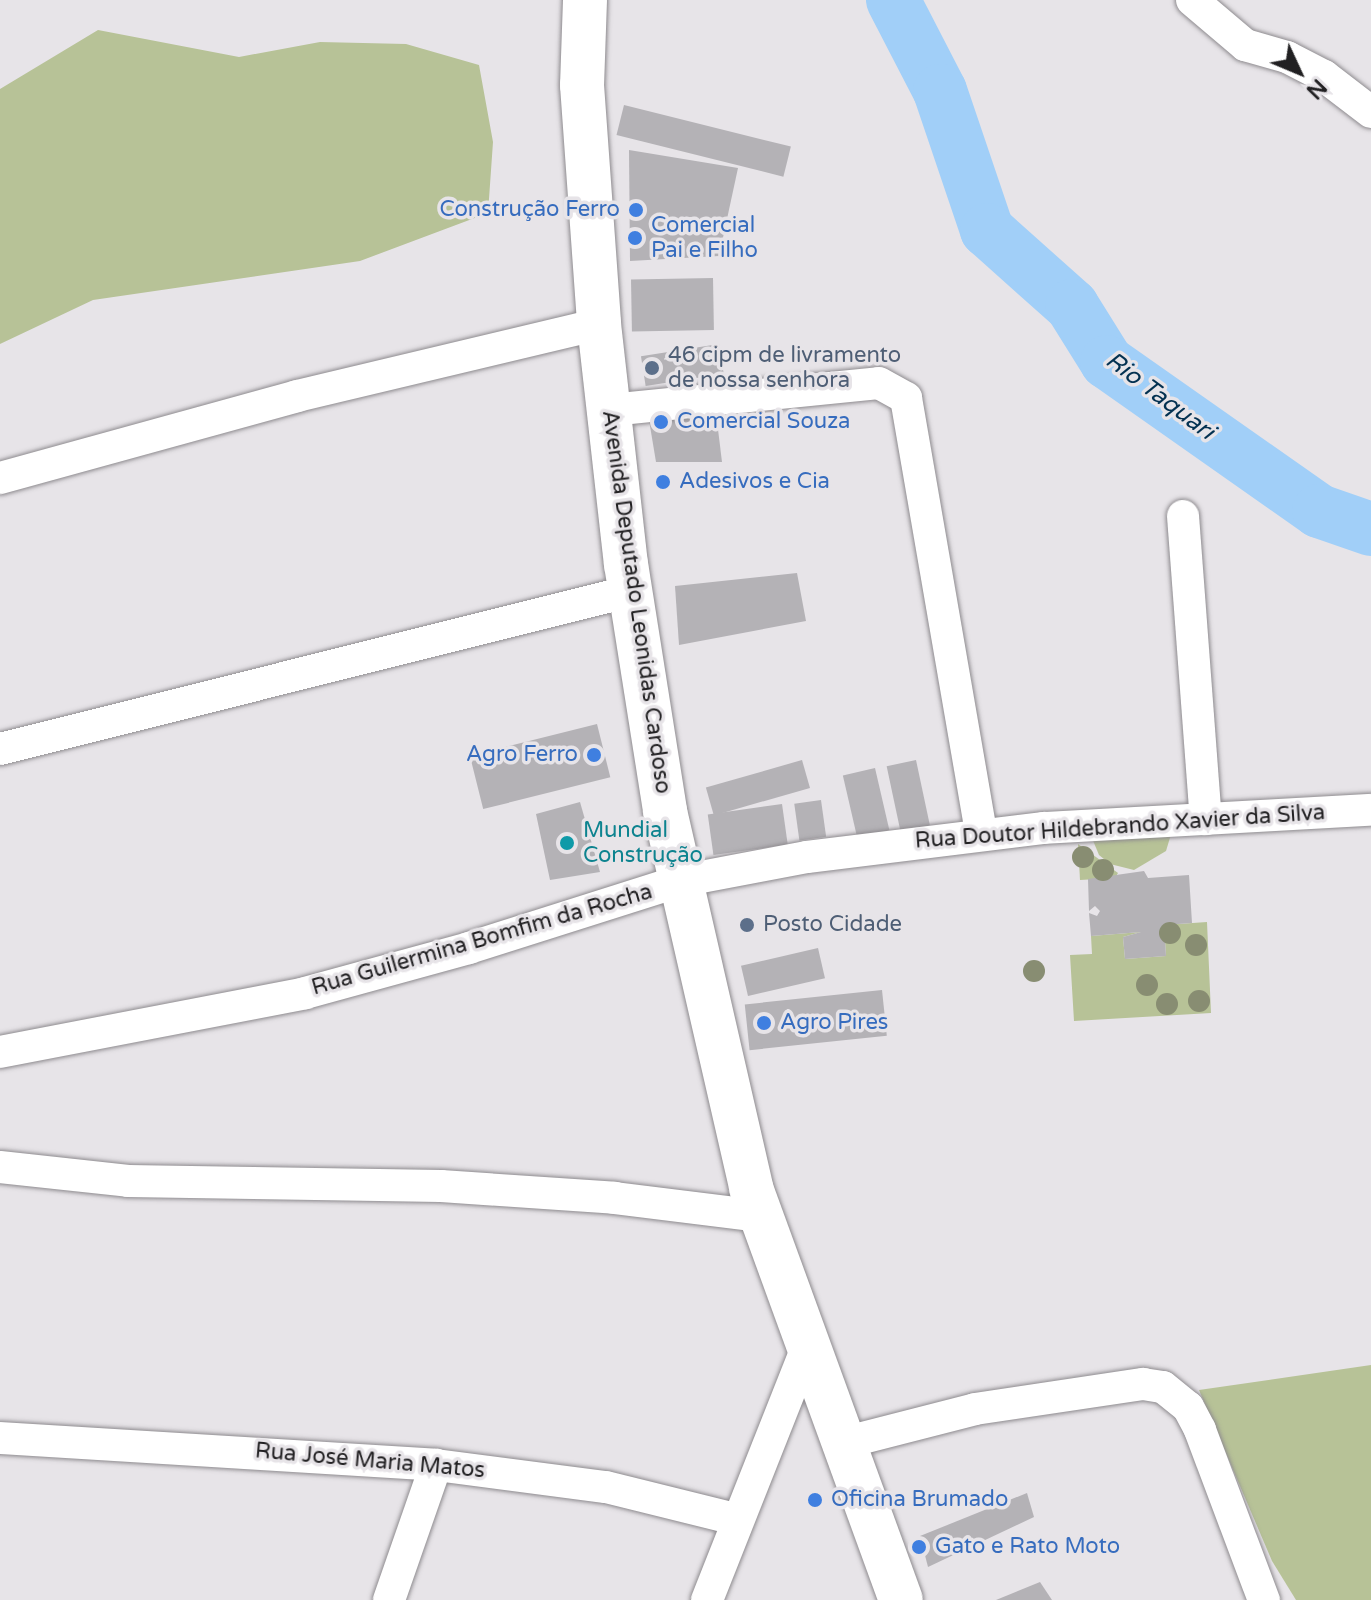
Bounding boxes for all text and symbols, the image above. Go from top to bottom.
north arrow [1259,32,1339,112]
text: N [1301,73,1332,104]
place label: Construção Ferro [440,197,620,223]
marker: Construção Ferro [627,201,645,219]
place label: Comercial Pai e Filho [651,212,758,264]
marker: Comercial Pai e Filho [626,229,644,247]
place label: 46 cipm de livramento de nossa senhora [668,342,901,394]
water label: Rio Taquari [1100,346,1220,446]
marker: 46 cipm de livramento de nossa senhora [643,359,661,377]
street label: Avenida Deputado Leonidas Cardoso [596,409,676,795]
place label: Comercial Souza [677,409,850,435]
marker: Comercial Souza [652,413,670,431]
place label: Adesivos e Cia [679,469,830,495]
marker: Adesivos e Cia [654,473,672,491]
place label: Agro Ferro [466,742,578,768]
marker: Agro Ferro [585,746,603,764]
street label: Rua Doutor Hildebrando Xavier da Silva [914,799,1326,855]
place label: Mundial Construção [583,817,703,868]
marker: Mundial Construção [558,834,576,852]
street label: Rua Guilermina Bomfim da Rocha [309,879,655,1001]
place label: Posto Cidade [763,912,902,938]
marker: Posto Cidade [738,916,756,934]
place label: Agro Pires [780,1010,888,1036]
marker: Agro Pires [755,1014,773,1032]
street label: Rua José Maria Matos [254,1438,486,1484]
place label: Oficina Brumado [831,1487,1008,1513]
marker: Oficina Brumado [806,1491,824,1509]
place label: Gato e Rato Moto [935,1534,1120,1560]
marker: Gato e Rato Moto [910,1538,928,1556]

